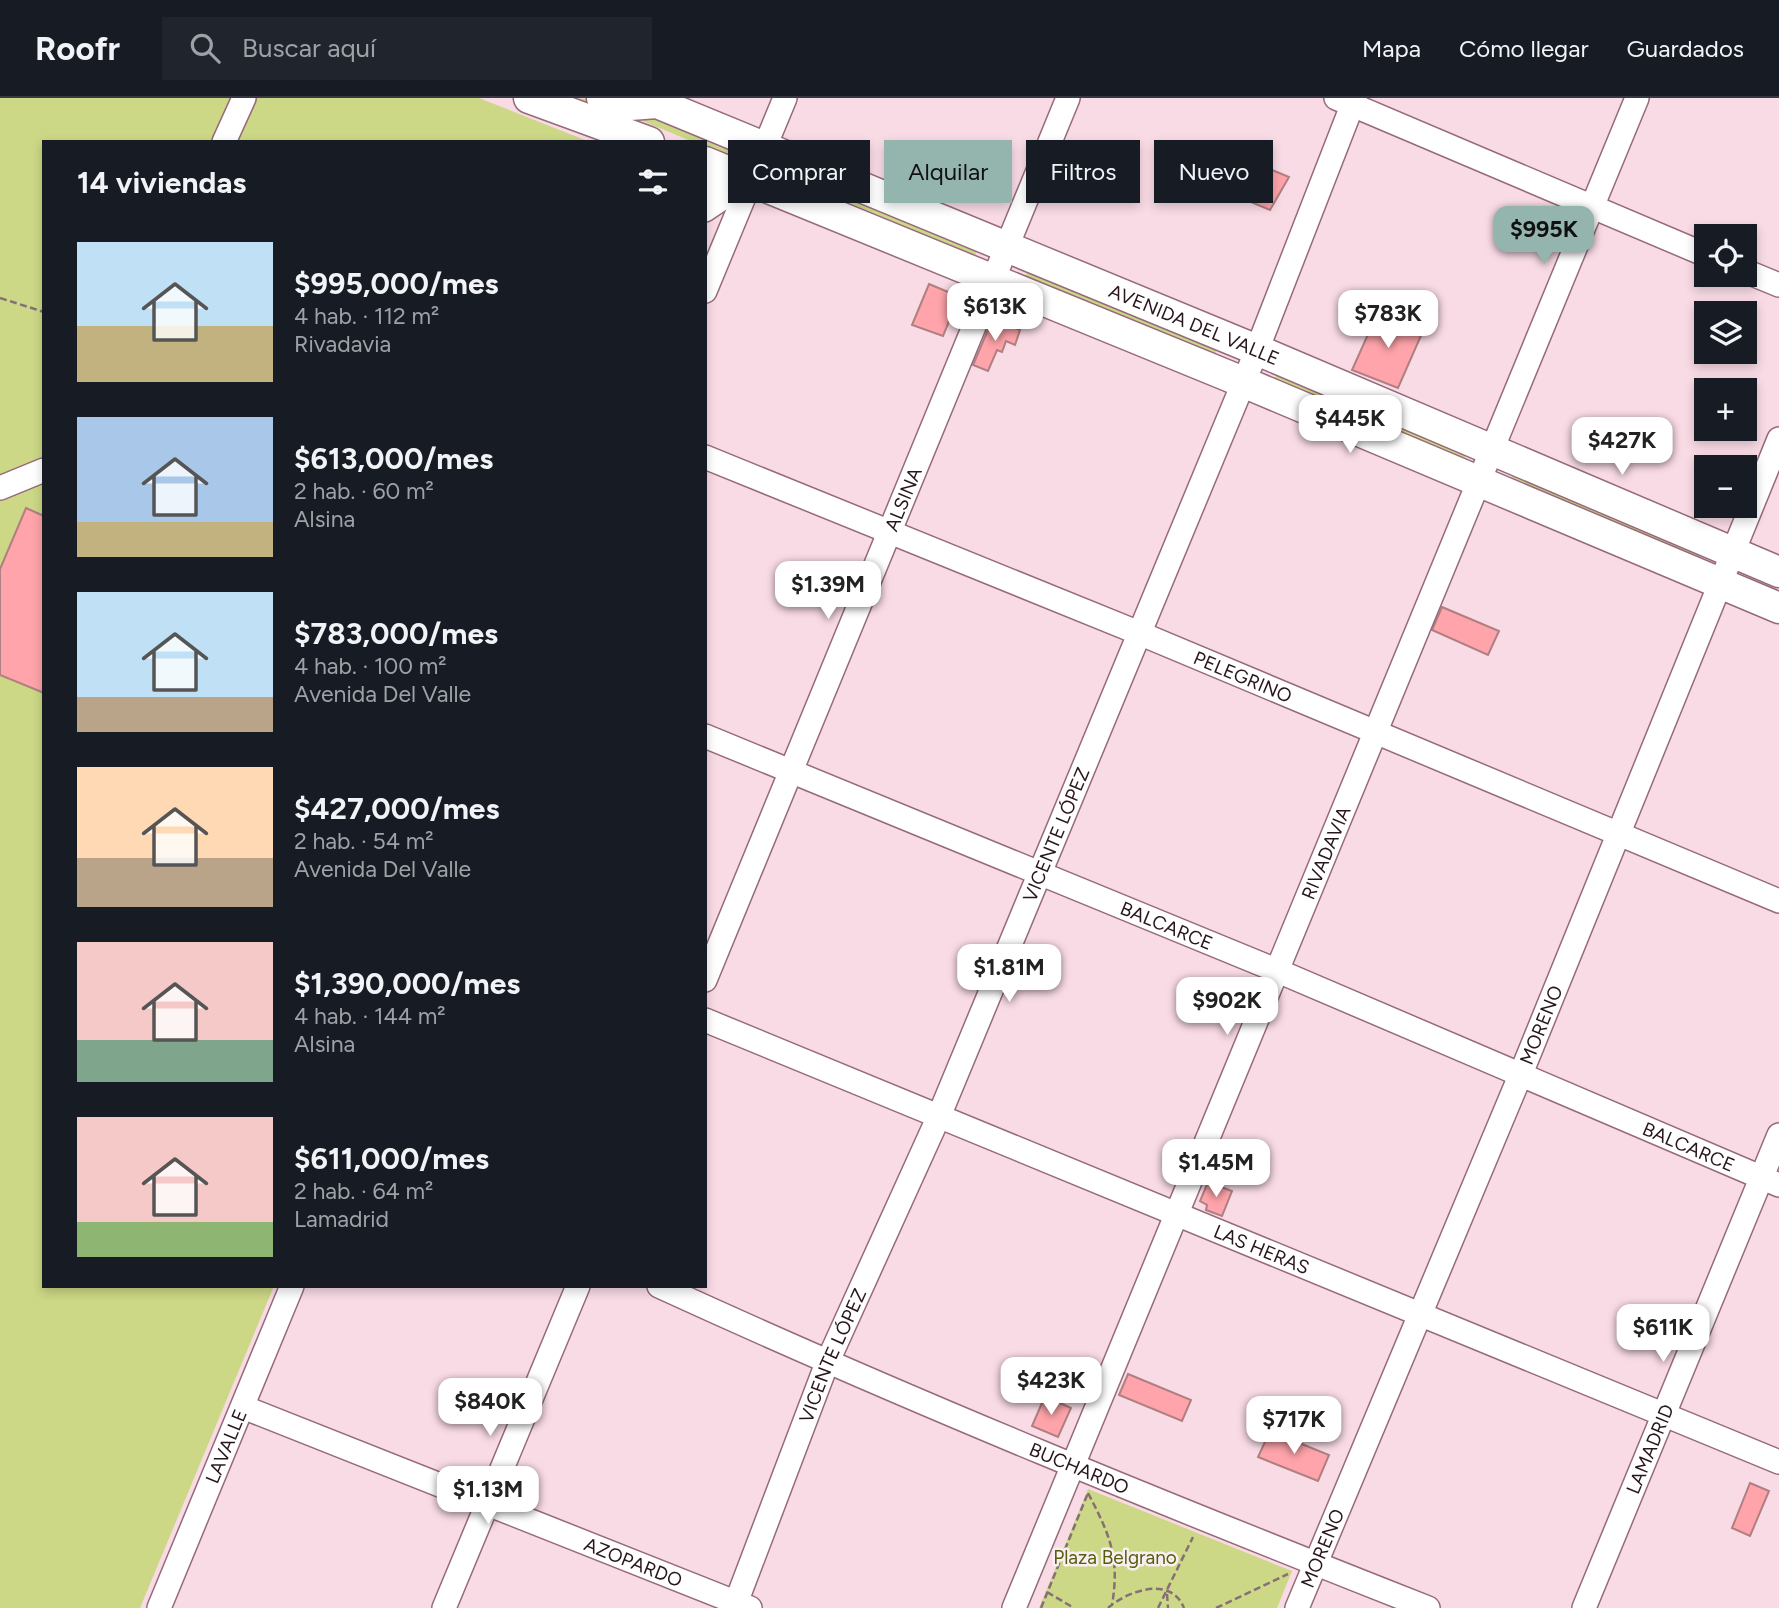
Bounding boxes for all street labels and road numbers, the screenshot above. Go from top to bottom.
street label: AVENIDA DEL VALLE [1106,279,1283,370]
street label: ALSINA [880,464,927,535]
street label: PELEGRINO [1190,646,1295,708]
street label: VICENTE LÓPEZ [1018,764,1094,905]
street label: RIVADAVIA [1297,803,1356,903]
street label: BALCARCE [1117,897,1216,955]
street label: MORENO [1515,982,1568,1068]
street label: BALCARCE [1639,1117,1738,1177]
street label: LAS HERAS [1210,1220,1313,1279]
street label: VICENTE LÓPEZ [794,1285,871,1426]
street label: LAMADRID [1621,1401,1679,1497]
street label: LAVALLE [201,1406,252,1487]
street label: BUCHARDO [1026,1438,1132,1499]
street label: MORENO [1296,1505,1349,1591]
street label: AZOPARDO [581,1533,686,1592]

